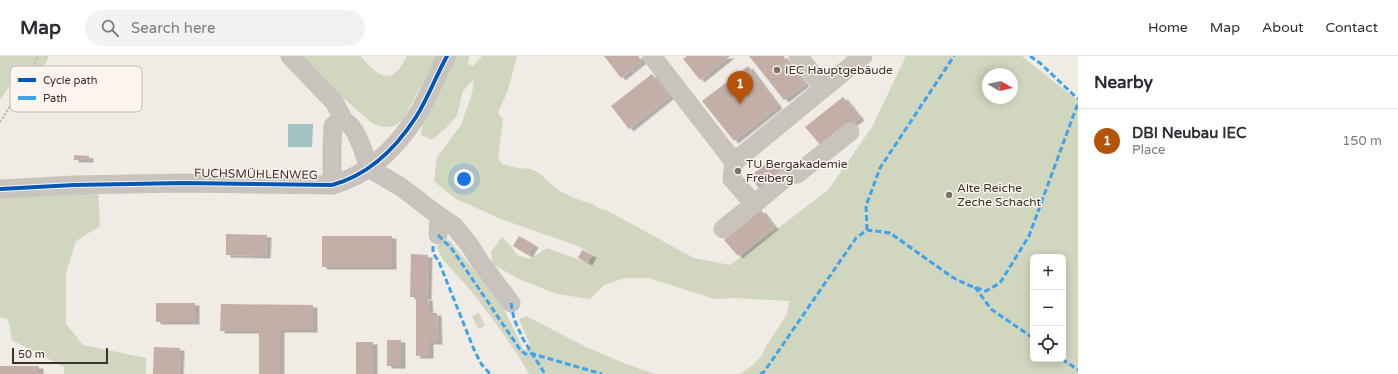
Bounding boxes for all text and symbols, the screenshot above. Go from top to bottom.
search box [85,10,365,46]
text: Map [20,17,61,39]
icon: search [99,17,121,39]
text: Search here [131,19,215,37]
text: Home [1148,19,1188,36]
text: Map [1210,19,1240,36]
text: About [1262,19,1304,36]
text: Contact [1326,19,1378,36]
place label: IEC Hauptgebäude [785,63,893,77]
marker: IEC Hauptgebäude [772,65,782,75]
legend [10,66,142,112]
north arrow [982,68,1018,104]
pin: 1 [727,71,753,104]
text: Nearby [1094,72,1153,93]
text: Cycle path [43,74,98,87]
text: Path [43,92,67,105]
text: DBI Neubau IEC [1132,124,1246,142]
text: 1 [1103,133,1111,149]
text: 150 m [1342,133,1382,149]
text: Place [1132,142,1165,158]
place label: TU Bergakademie Freiberg [746,157,848,185]
street label: FUCHSMÜHLENWEG [194,166,318,182]
marker: TU Bergakademie Freiberg [733,166,743,176]
your location [454,169,474,189]
place label: Alte Reiche Zeche Schacht [957,181,1041,209]
marker: Alte Reiche Zeche Schacht [944,190,954,200]
map controls [1030,254,1066,362]
button: + [1030,254,1066,290]
button: − [1030,290,1066,326]
button: locate [1030,326,1066,362]
scale bar [12,346,108,365]
text: 50 m [18,348,45,361]

